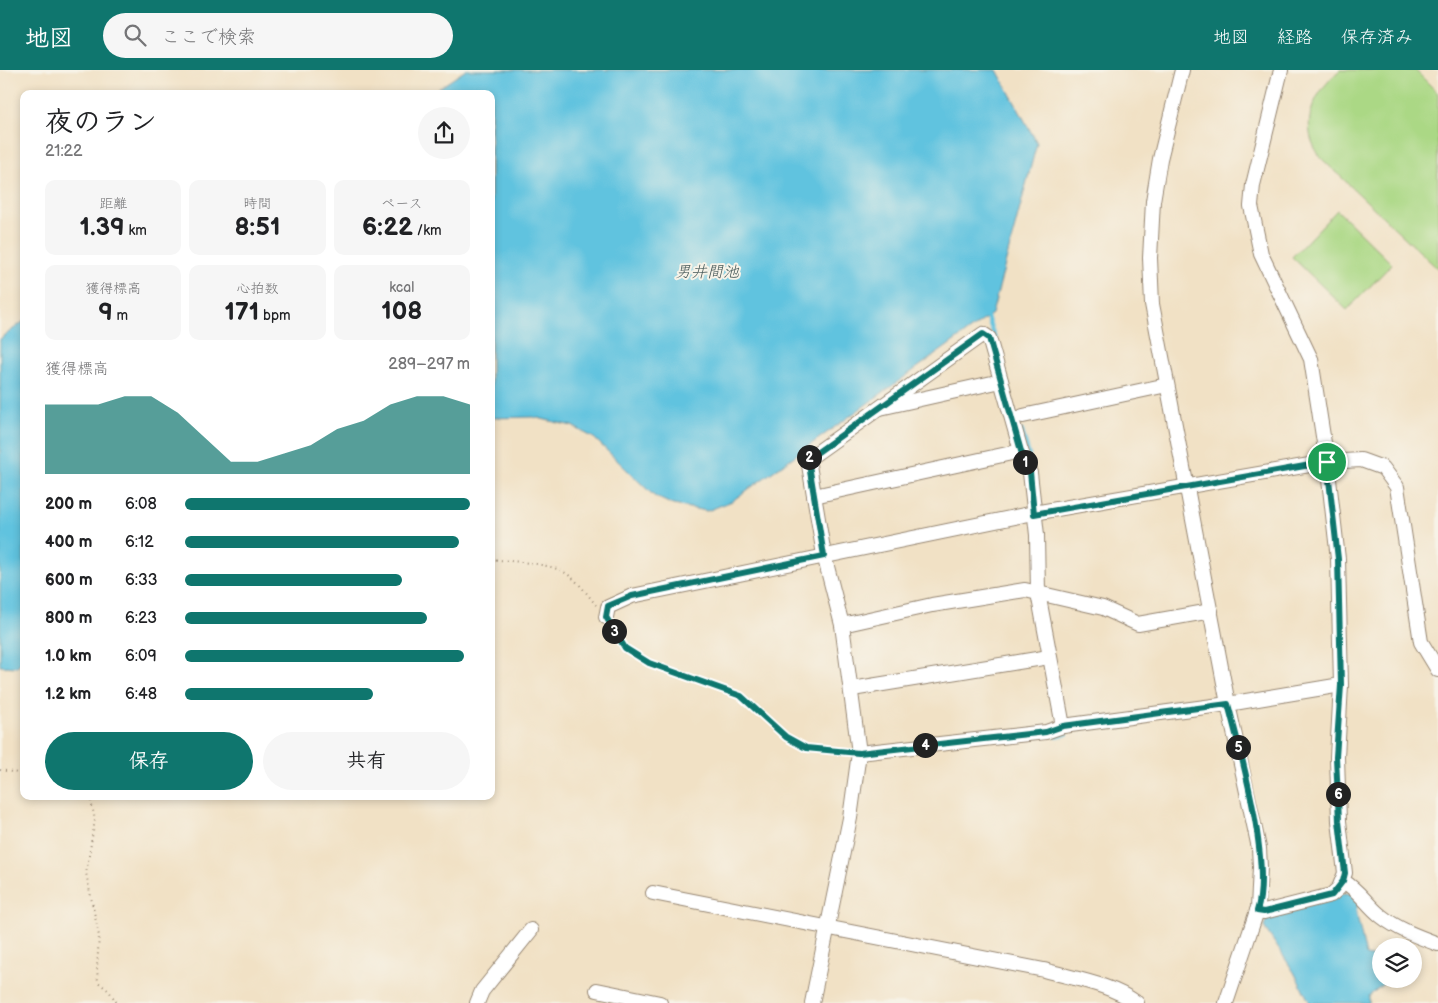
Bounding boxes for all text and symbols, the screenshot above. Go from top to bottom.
search box [103,13,453,58]
icon: search [121,21,149,49]
text: 地図 [25,24,73,53]
text: ここで検索 [161,26,256,49]
text: 地図 [1213,27,1249,48]
text: 経路 [1277,27,1313,48]
text: 保存済み [1341,27,1413,48]
text: 夜のラン [45,106,157,139]
button: share [418,107,470,159]
text: 21:22 [45,142,83,161]
text: 距離 [99,195,127,212]
text: 時間 [243,195,271,212]
text: ペース [381,195,422,212]
text: 1.39 [79,212,125,243]
text: 8:51 [235,212,280,243]
text: 6:22 [362,212,413,243]
text: km [125,222,147,239]
text: /km [413,222,442,239]
water label: 男井間池 [675,263,740,282]
text: kcal [389,279,414,296]
text: 獲得標高 [85,280,141,297]
text: 心拍数 [236,280,278,297]
text: 108 [381,296,422,327]
text: 9 [98,297,113,328]
text: 171 [224,297,259,328]
text: m [113,307,128,324]
text: bpm [259,307,291,324]
text: 289–297 m [388,355,470,374]
text: 獲得標高 [45,360,109,379]
pin [1306,441,1348,483]
pin: 2 [796,444,822,470]
icon: arrive [1313,448,1341,476]
text: 2 [805,449,814,466]
pin: 1 [1012,450,1038,474]
text: 1 [1023,454,1028,471]
text: 200 m [45,495,92,514]
text: 6:08 [125,495,157,514]
text: 400 m [45,533,92,552]
text: 6:12 [125,533,154,552]
text: 600 m [45,571,93,590]
text: 6:33 [125,571,158,590]
text: 800 m [45,609,93,628]
text: 6:23 [125,609,157,628]
pin: 3 [602,618,626,644]
text: 3 [610,623,619,640]
text: 1.0 km [45,647,92,666]
text: 6:09 [125,647,157,666]
text: 1.2 km [45,685,91,704]
text: 6:48 [125,685,157,704]
button: 保存 [45,732,253,790]
button: 共有 [263,732,470,790]
pin: 4 [912,732,938,758]
pin: 5 [1226,734,1250,760]
text: 4 [921,737,930,754]
text: 5 [1234,739,1243,756]
pin: 6 [1326,782,1350,806]
text: 6 [1334,786,1343,803]
map controls [1372,938,1422,988]
button: layers [1372,938,1422,988]

